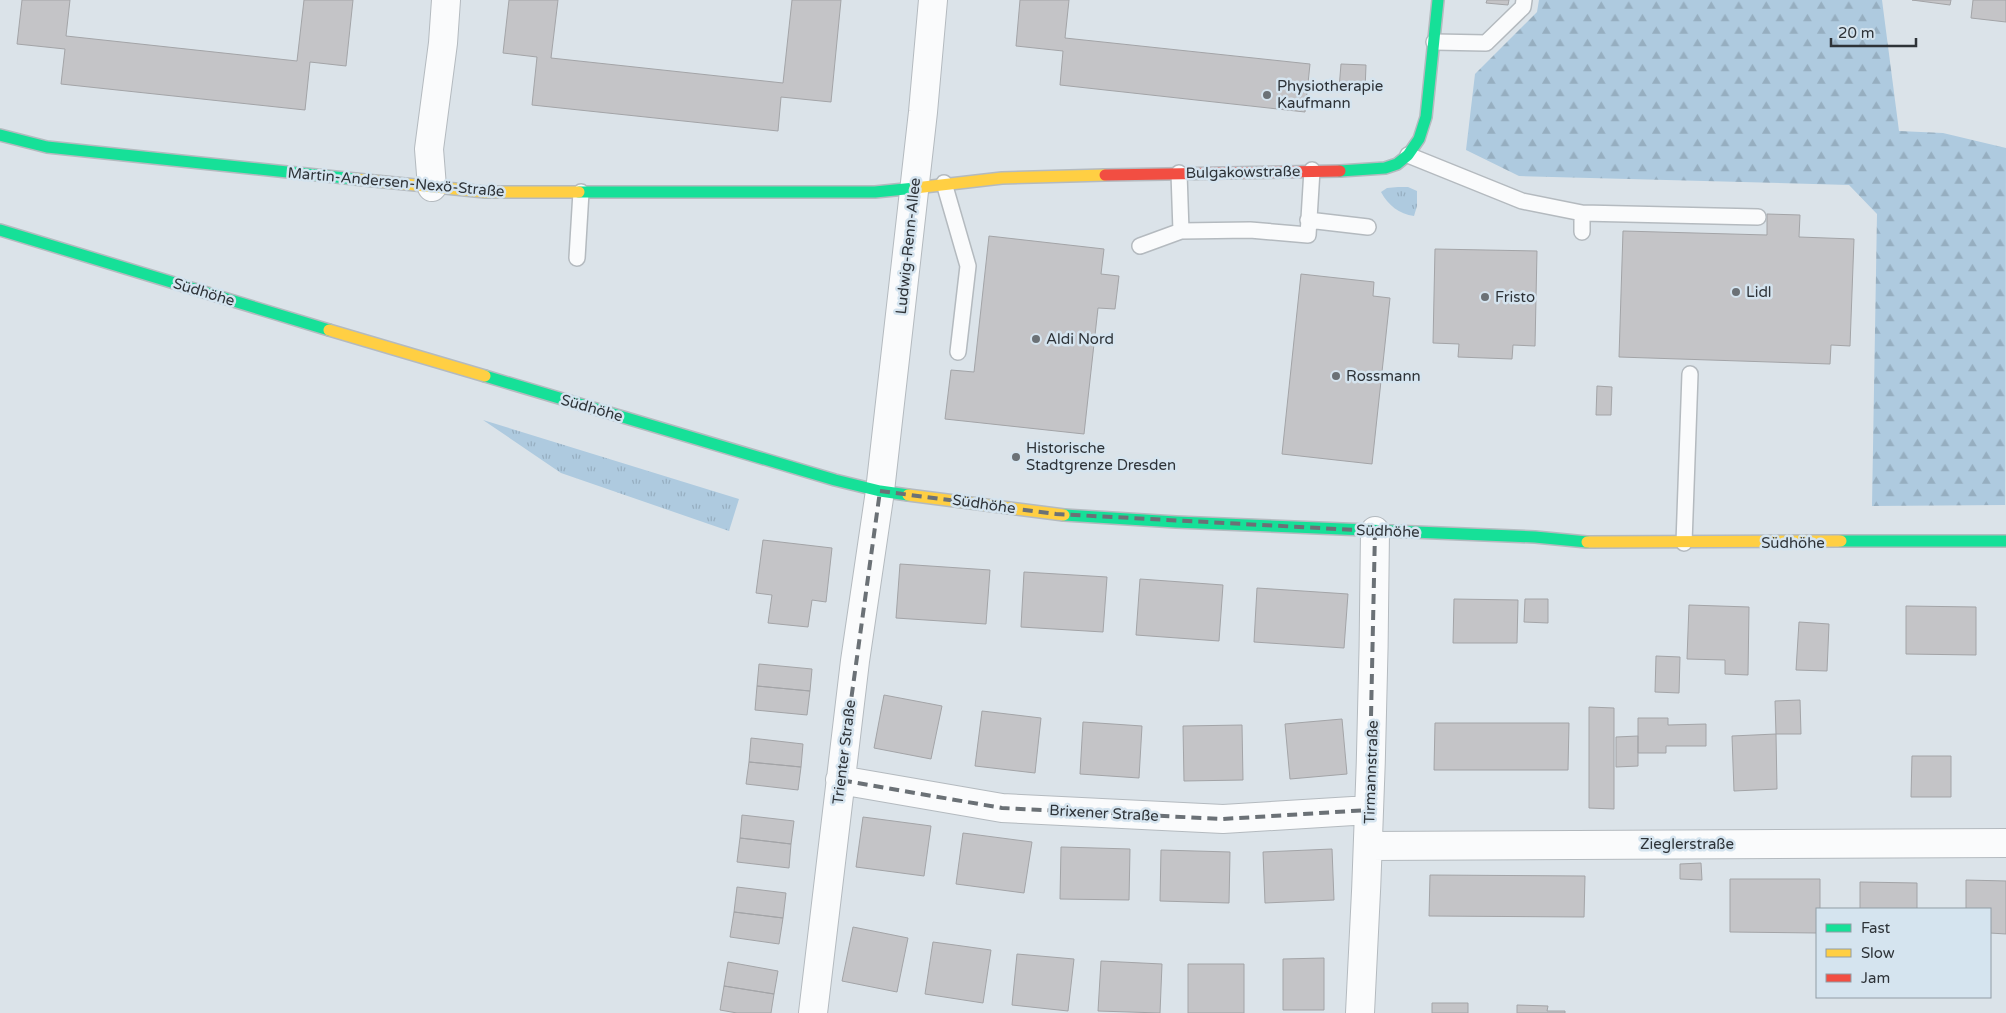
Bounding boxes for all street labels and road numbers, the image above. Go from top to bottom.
street label: Bulgakowstraße [1186,162,1300,182]
street label: Martin-Andersen-Nexö-Straße [287,164,505,200]
street label: Ludwig-Renn-Allee [892,177,924,315]
street label: Südhöhe [171,274,237,310]
street label: Südhöhe [559,391,625,425]
street label: Südhöhe [951,491,1017,517]
street label: Südhöhe [1356,521,1420,541]
street label: Südhöhe [1761,534,1825,552]
street label: Trienter Straße [829,699,859,805]
street label: Tirmannstraße [1360,720,1382,824]
street label: Brixener Straße [1049,801,1159,825]
street label: Zieglerstraße [1640,835,1734,853]

